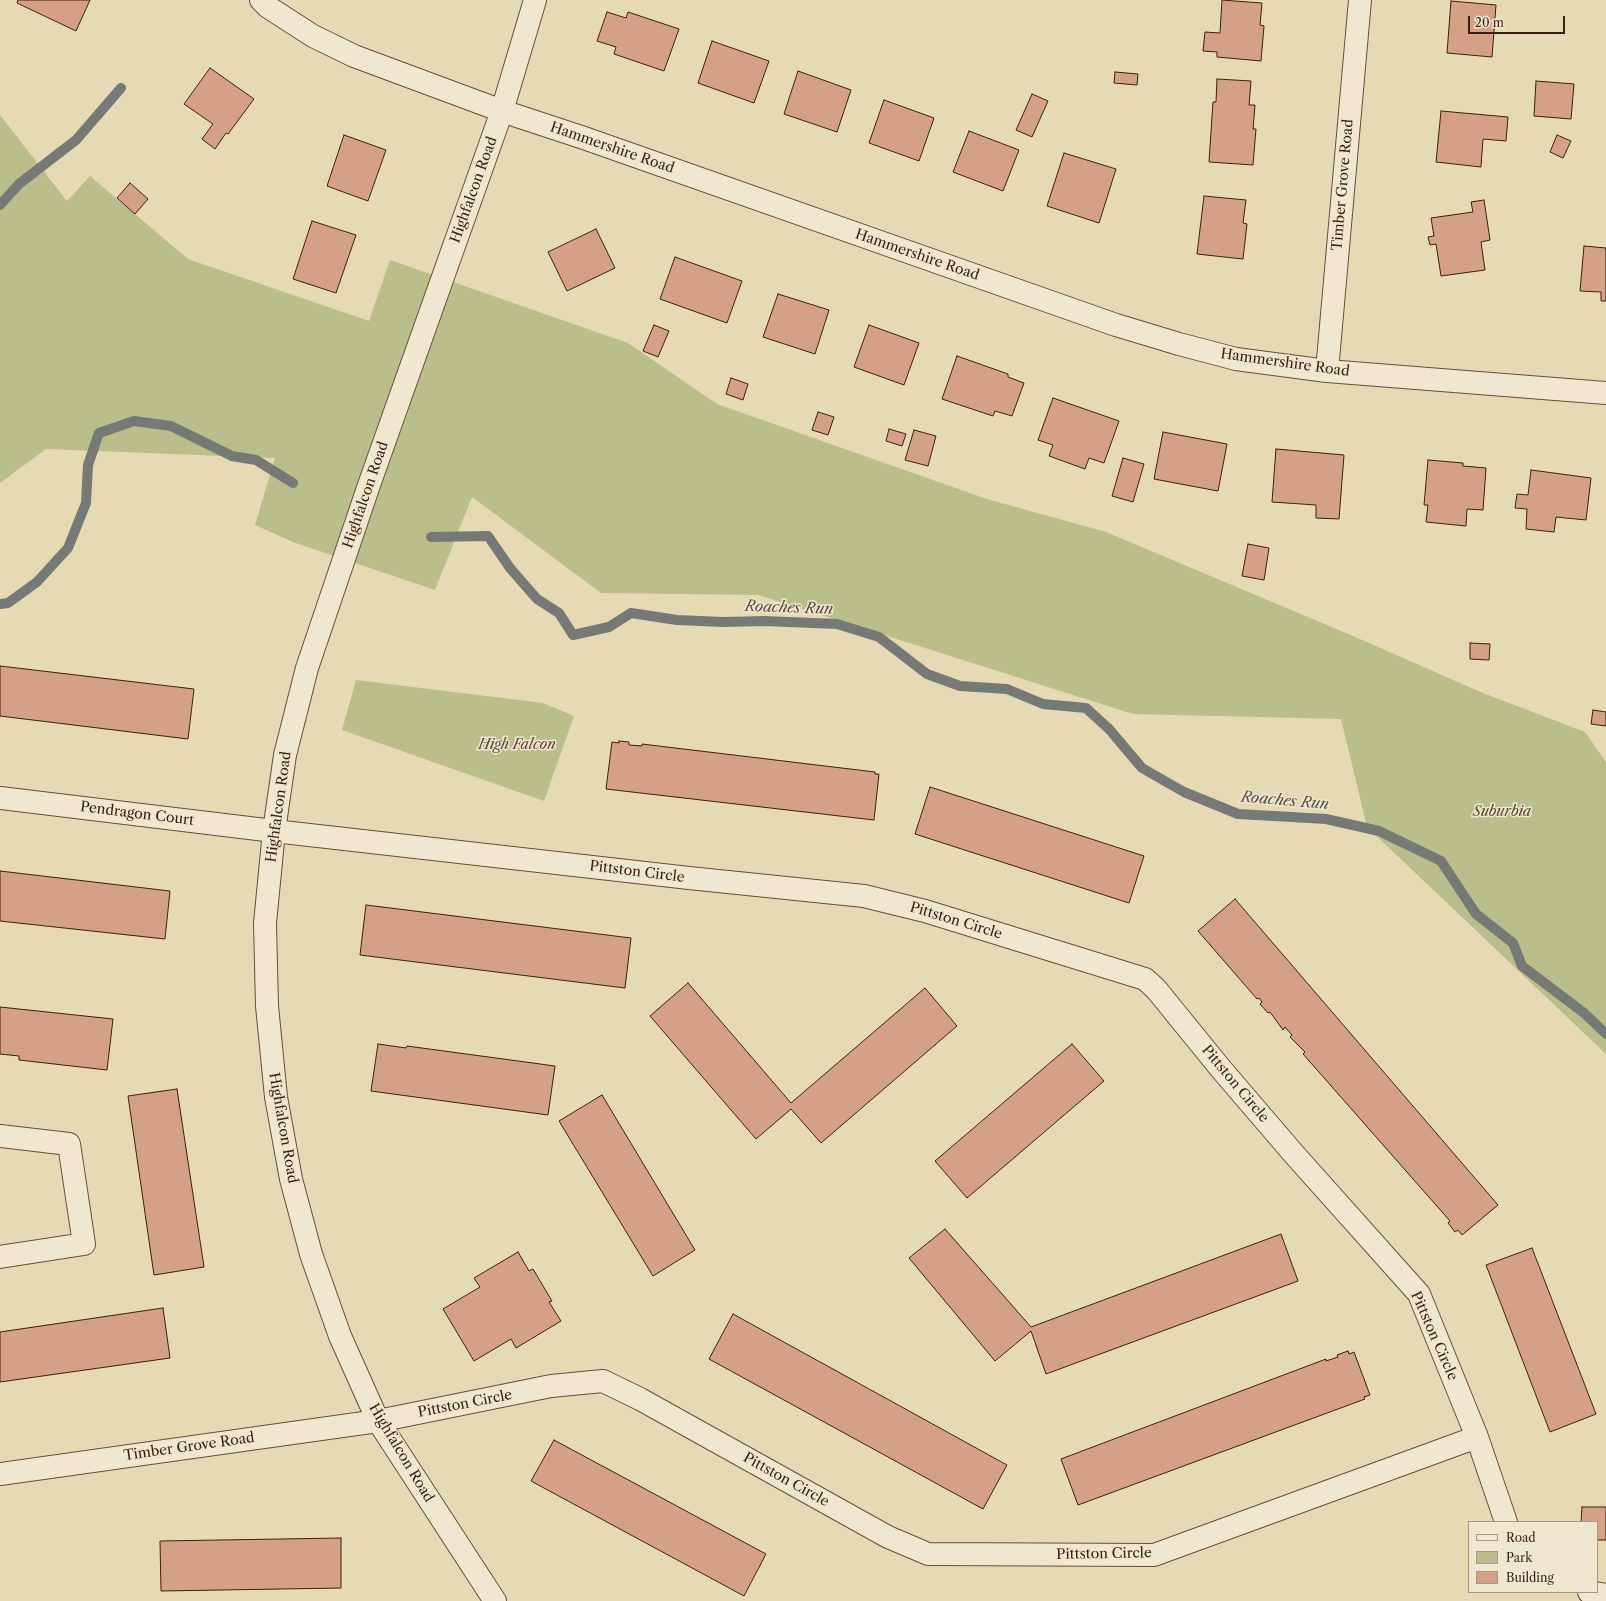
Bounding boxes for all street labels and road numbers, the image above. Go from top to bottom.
street label: Timber Grove Road [1329,118,1357,252]
street label: Hammershire Road [548,119,676,177]
street label: Highfalcon Road [447,135,501,245]
street label: Hammershire Road [853,226,981,284]
street label: Hammershire Road [1219,346,1351,380]
street label: Highfalcon Road [340,439,392,551]
street label: Highfalcon Road [263,750,295,864]
street label: Pendragon Court [79,799,195,829]
street label: Pittston Circle [589,858,685,886]
street label: Pittston Circle [908,899,1004,943]
street label: Pittston Circle [1198,1042,1272,1126]
street label: Highfalcon Road [265,1071,301,1185]
street label: Pittston Circle [1407,1289,1461,1383]
street label: Pittston Circle [416,1387,514,1421]
street label: Highfalcon Road [365,1401,437,1505]
street label: Timber Grove Road [122,1429,256,1465]
street label: Pittston Circle [740,1449,832,1511]
street label: Pittston Circle [1056,1545,1152,1563]

